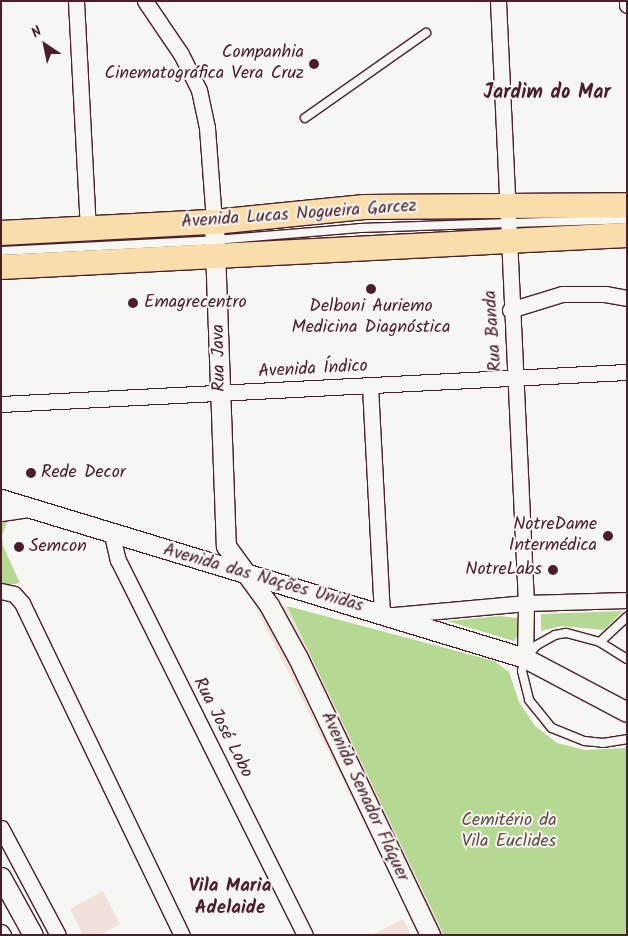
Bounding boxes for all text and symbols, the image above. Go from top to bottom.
north arrow [20,20,70,70]
text: N [27,21,46,44]
place label: Companhia Cinematográfica Vera Cruz [105,43,304,86]
marker: Companhia Cinematográfica Vera Cruz [308,58,320,70]
district label: Jardim do Mar [483,81,611,105]
street label: Avenida Lucas Nogueira Garcez [181,196,417,234]
marker: Delboni Auriemo Medicina Diagnóstica [365,283,377,295]
street label: Rua Banda [480,289,508,373]
place label: Emagrecentro [144,292,247,314]
marker: Emagrecentro [126,296,140,310]
place label: Delboni Auriemo Medicina Diagnóstica [291,297,451,340]
street label: Rua Java [209,324,231,392]
street label: Avenida Índico [258,356,368,384]
place label: Rede Decor [41,462,126,484]
marker: Rede Decor [25,467,37,479]
place label: NotreDame Intermédica [509,515,597,558]
marker: NotreDame Intermédica [601,529,615,543]
place label: Semcon [29,536,87,558]
street label: Avenida das Nações Unidas [161,540,365,618]
marker: Semcon [13,541,25,553]
place label: NotreLabs [465,559,542,581]
marker: NotreLabs [546,563,560,577]
street label: Rua José Lobo [187,674,257,782]
street label: Avenida Senador Fláquer [315,709,413,885]
park label: Cemitério da Vila Euclides [461,811,557,854]
district label: Vila Maria Adelaide [189,876,271,920]

